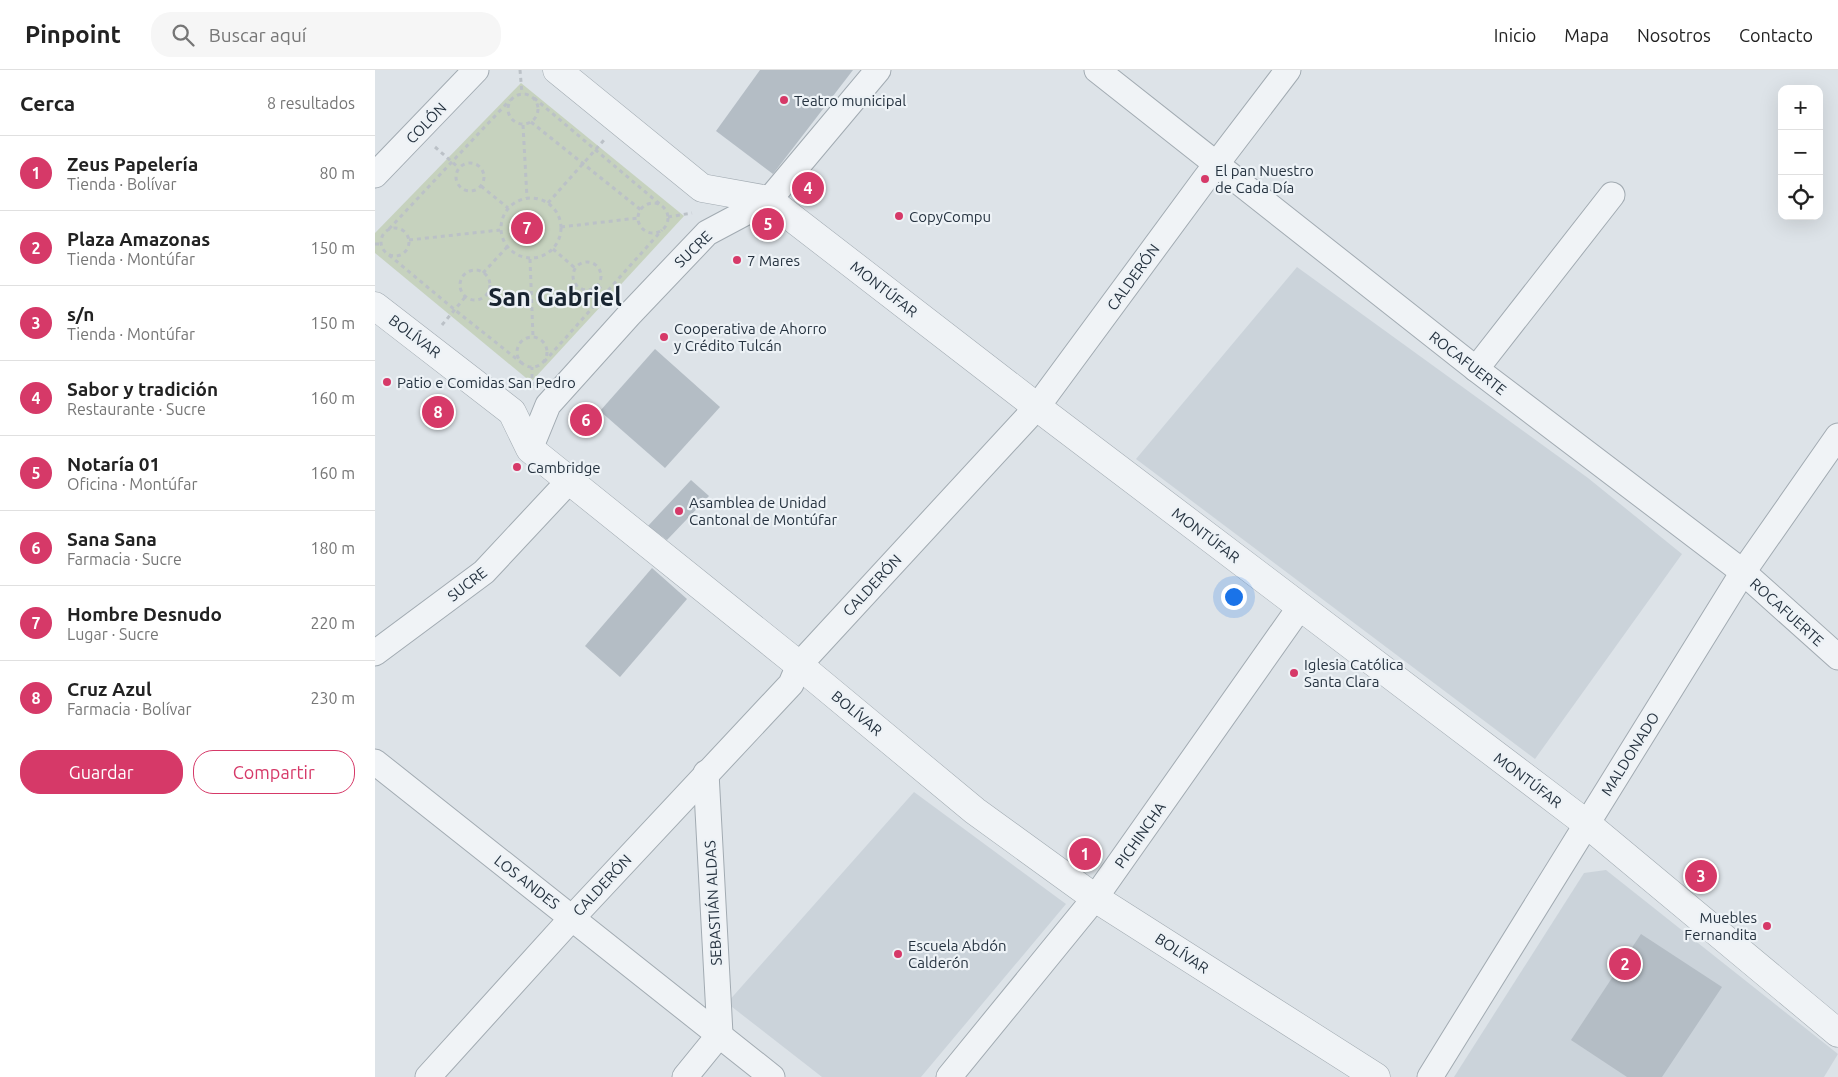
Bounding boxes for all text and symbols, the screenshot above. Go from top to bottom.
search box [151,12,501,57]
text: Pinpoint [25,21,121,48]
icon: search [169,21,197,49]
text: Buscar aquí [209,24,306,46]
text: Inicio [1494,25,1536,45]
text: Mapa [1564,25,1609,45]
text: Nosotros [1637,25,1711,45]
text: Contacto [1739,25,1813,45]
map controls [1778,85,1823,220]
button: + [1778,85,1823,130]
text: Cerca [20,91,75,115]
place label: Teatro municipal [794,92,906,109]
text: 8 resultados [267,94,355,112]
marker: Teatro municipal [778,94,790,106]
street label: COLÓN [402,99,450,147]
button: − [1778,130,1823,175]
text: Zeus Papelería [67,153,198,175]
place label: El pan Nuestro de Cada Día [1215,162,1314,196]
text: 1 [31,164,41,182]
text: 80 m [319,164,355,182]
pin: 4 [792,169,824,207]
marker: El pan Nuestro de Cada Día [1199,173,1211,185]
text: Tienda · Bolívar [67,175,177,193]
button: locate [1778,175,1823,220]
pin: 5 [752,205,784,243]
place label: CopyCompu [909,208,991,225]
pin: 7 [511,209,543,247]
marker: CopyCompu [893,210,905,222]
street label: SUCRE [671,227,715,271]
text: Plaza Amazonas [67,228,210,250]
text: 2 [31,239,41,257]
text: 150 m [310,239,355,257]
street label: CALDERÓN [1103,241,1163,313]
text: Tienda · Montúfar [67,250,195,268]
place label: 7 Mares [747,252,800,269]
marker: 7 Mares [731,254,743,266]
street label: MONTÚFAR [847,258,921,320]
district label: San Gabriel [488,283,622,311]
text: s/n [67,303,94,325]
street label: BOLÍVAR [386,311,444,361]
text: 3 [31,314,41,332]
text: 150 m [310,314,355,332]
place label: Cooperativa de Ahorro y Crédito Tulcán [674,320,827,354]
text: Tienda · Montúfar [67,325,195,343]
street label: ROCAFUERTE [1426,328,1510,398]
marker: Cooperativa de Ahorro y Crédito Tulcán [658,331,670,343]
place label: Patio e Comidas San Pedro [397,374,576,391]
marker: Patio e Comidas San Pedro [381,376,393,388]
text: Sabor y tradición [67,378,218,400]
text: 4 [31,389,41,407]
text: 160 m [310,389,355,407]
pin: 8 [422,393,454,431]
text: Restaurante · Sucre [67,400,206,418]
pin: 6 [570,401,602,439]
text: Notaría 01 [67,453,160,475]
place label: Cambridge [527,459,601,476]
marker: Cambridge [511,461,523,473]
text: 5 [31,464,41,482]
text: 160 m [310,464,355,482]
text: Oficina · Montúfar [67,475,198,493]
place label: Asamblea de Unidad Cantonal de Montúfar [689,494,838,528]
street label: MONTÚFAR [1169,504,1243,566]
marker: Asamblea de Unidad Cantonal de Montúfar [673,505,685,517]
text: Sana Sana [67,528,157,550]
text: 6 [31,539,41,557]
text: 180 m [310,539,355,557]
text: Farmacia · Sucre [67,550,182,568]
street label: CALDERÓN [839,551,905,619]
street label: SUCRE [444,563,490,605]
street label: ROCAFUERTE [1747,575,1827,649]
your location [1221,584,1247,610]
text: Hombre Desnudo [67,603,222,625]
text: 7 [31,614,41,632]
text: 220 m [310,614,355,632]
text: Lugar · Sucre [67,625,159,643]
place label: Iglesia Católica Santa Clara [1304,656,1404,690]
marker: Iglesia Católica Santa Clara [1288,667,1300,679]
text: Cruz Azul [67,678,152,700]
street label: BOLÍVAR [828,687,886,739]
text: 8 [31,689,41,707]
text: 230 m [310,689,355,707]
text: Farmacia · Bolívar [67,700,192,718]
street label: MALDONADO [1598,709,1662,799]
street label: MONTÚFAR [1491,749,1565,811]
button: Guardar [20,750,183,794]
button: Compartir [193,750,355,794]
street label: PICHINCHA [1111,799,1169,871]
pin: 1 [1069,835,1101,873]
street label: SEBASTIÁN ALDAS [701,840,725,966]
street label: LOS ANDES [491,851,563,913]
street label: CALDERÓN [569,851,635,919]
pin: 3 [1685,857,1717,895]
place label: Muebles Fernandita [1684,909,1757,943]
marker: Muebles Fernandita [1761,920,1773,932]
street label: BOLÍVAR [1152,929,1212,977]
place label: Escuela Abdón Calderón [908,937,1007,971]
pin: 2 [1609,945,1641,983]
marker: Escuela Abdón Calderón [892,948,904,960]

